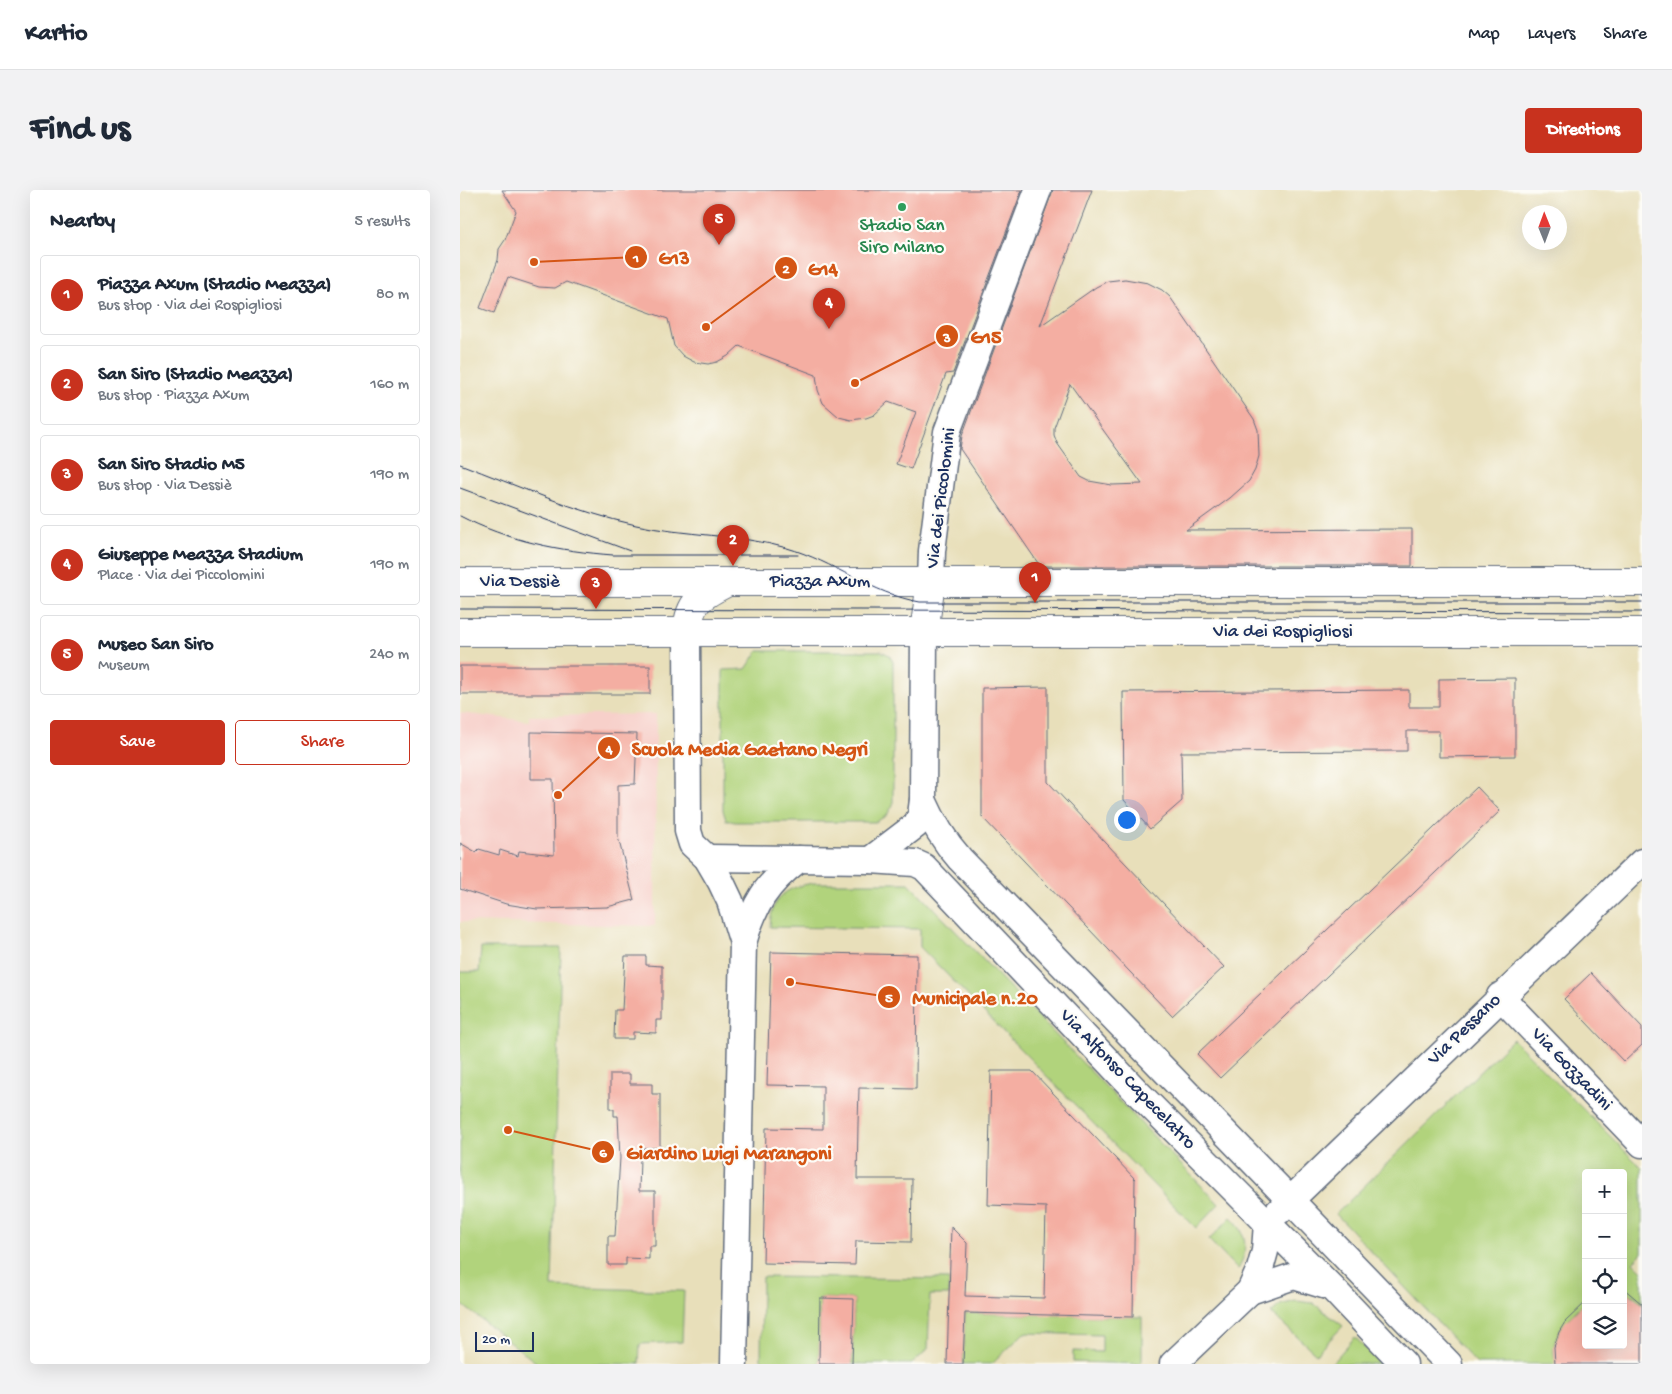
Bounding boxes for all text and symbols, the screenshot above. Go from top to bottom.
text: Kartio [25,20,88,49]
text: Map [1468,24,1500,45]
text: Layers [1528,24,1575,45]
text: Share [1603,24,1647,45]
button: Directions [1525,108,1642,153]
text: Find us [30,110,130,151]
marker: Stadio San Siro Milano [896,201,908,213]
pin: 5 [703,204,735,245]
north arrow [1522,205,1567,250]
text: Nearby [50,210,115,235]
text: 5 results [355,213,410,232]
place label: Stadio San Siro Milano [859,215,945,260]
callout: G13 [623,239,699,274]
text: G13 [658,249,690,272]
text: 1 [632,250,639,268]
callout: G14 [773,250,848,285]
text: G14 [808,260,839,283]
text: 2 [782,261,790,279]
text: Piazza Axum (Stadio Meazza) [98,274,331,297]
text: 1 [64,286,70,305]
text: 80 m [376,286,409,305]
pin: 4 [813,288,845,329]
text: Bus stop · Via dei Rospigliosi [98,297,282,316]
callout: G15 [935,319,1011,354]
text: G15 [970,328,1002,351]
text: 3 [942,330,951,348]
text: San Siro (Stadio Meazza) [98,364,293,387]
text: 2 [63,376,71,395]
text: 160 m [370,376,409,395]
text: Bus stop · Piazza Axum [98,387,249,406]
street label: Via dei Piccolomini [922,426,962,571]
text: San Siro Stadio M5 [98,454,245,477]
text: 3 [63,466,71,485]
text: 190 m [370,466,409,485]
text: Bus stop · Via Dessiè [98,477,232,496]
pin: 2 [717,525,749,566]
text: Giuseppe Meazza Stadium [98,544,303,567]
text: 4 [63,556,71,575]
text: 190 m [370,556,409,575]
pin: 1 [1019,562,1051,603]
text: Place · Via dei Piccolomini [98,567,265,586]
pin: 3 [580,568,612,609]
street label: Via Dessiè [479,571,560,594]
street label: Piazza Axum [769,571,871,594]
street label: Via dei Rospigliosi [1212,621,1353,644]
text: Museo San Siro [98,634,214,657]
text: 5 [63,646,71,665]
text: 240 m [369,646,409,665]
text: Museum [98,657,150,676]
button: Save [50,720,225,765]
button: Share [235,720,410,765]
callout: Scuola Media Gaetano Negri [597,731,878,766]
text: Scuola Media Gaetano Negri [632,740,868,763]
text: 4 [604,741,613,759]
your location [1114,807,1140,833]
callout: Municipale n.20 [877,979,1047,1014]
text: Municipale n.20 [912,989,1038,1012]
street label: Via Pessano [1423,989,1507,1071]
text: 5 [885,990,893,1008]
street label: Via Alfonso Capecelatro [1053,1004,1200,1155]
street label: Via Gozzadini [1525,1023,1617,1117]
callout: Giardino Luigi Marangoni [591,1135,841,1170]
text: Giardino Luigi Marangoni [626,1144,832,1167]
text: 6 [599,1145,607,1163]
map controls [1582,1169,1627,1349]
button: + [1582,1169,1627,1214]
button: − [1582,1214,1627,1259]
button: locate [1582,1259,1627,1304]
button: layers [1582,1304,1627,1349]
scale bar [475,1329,534,1352]
text: 20 m [482,1332,510,1349]

